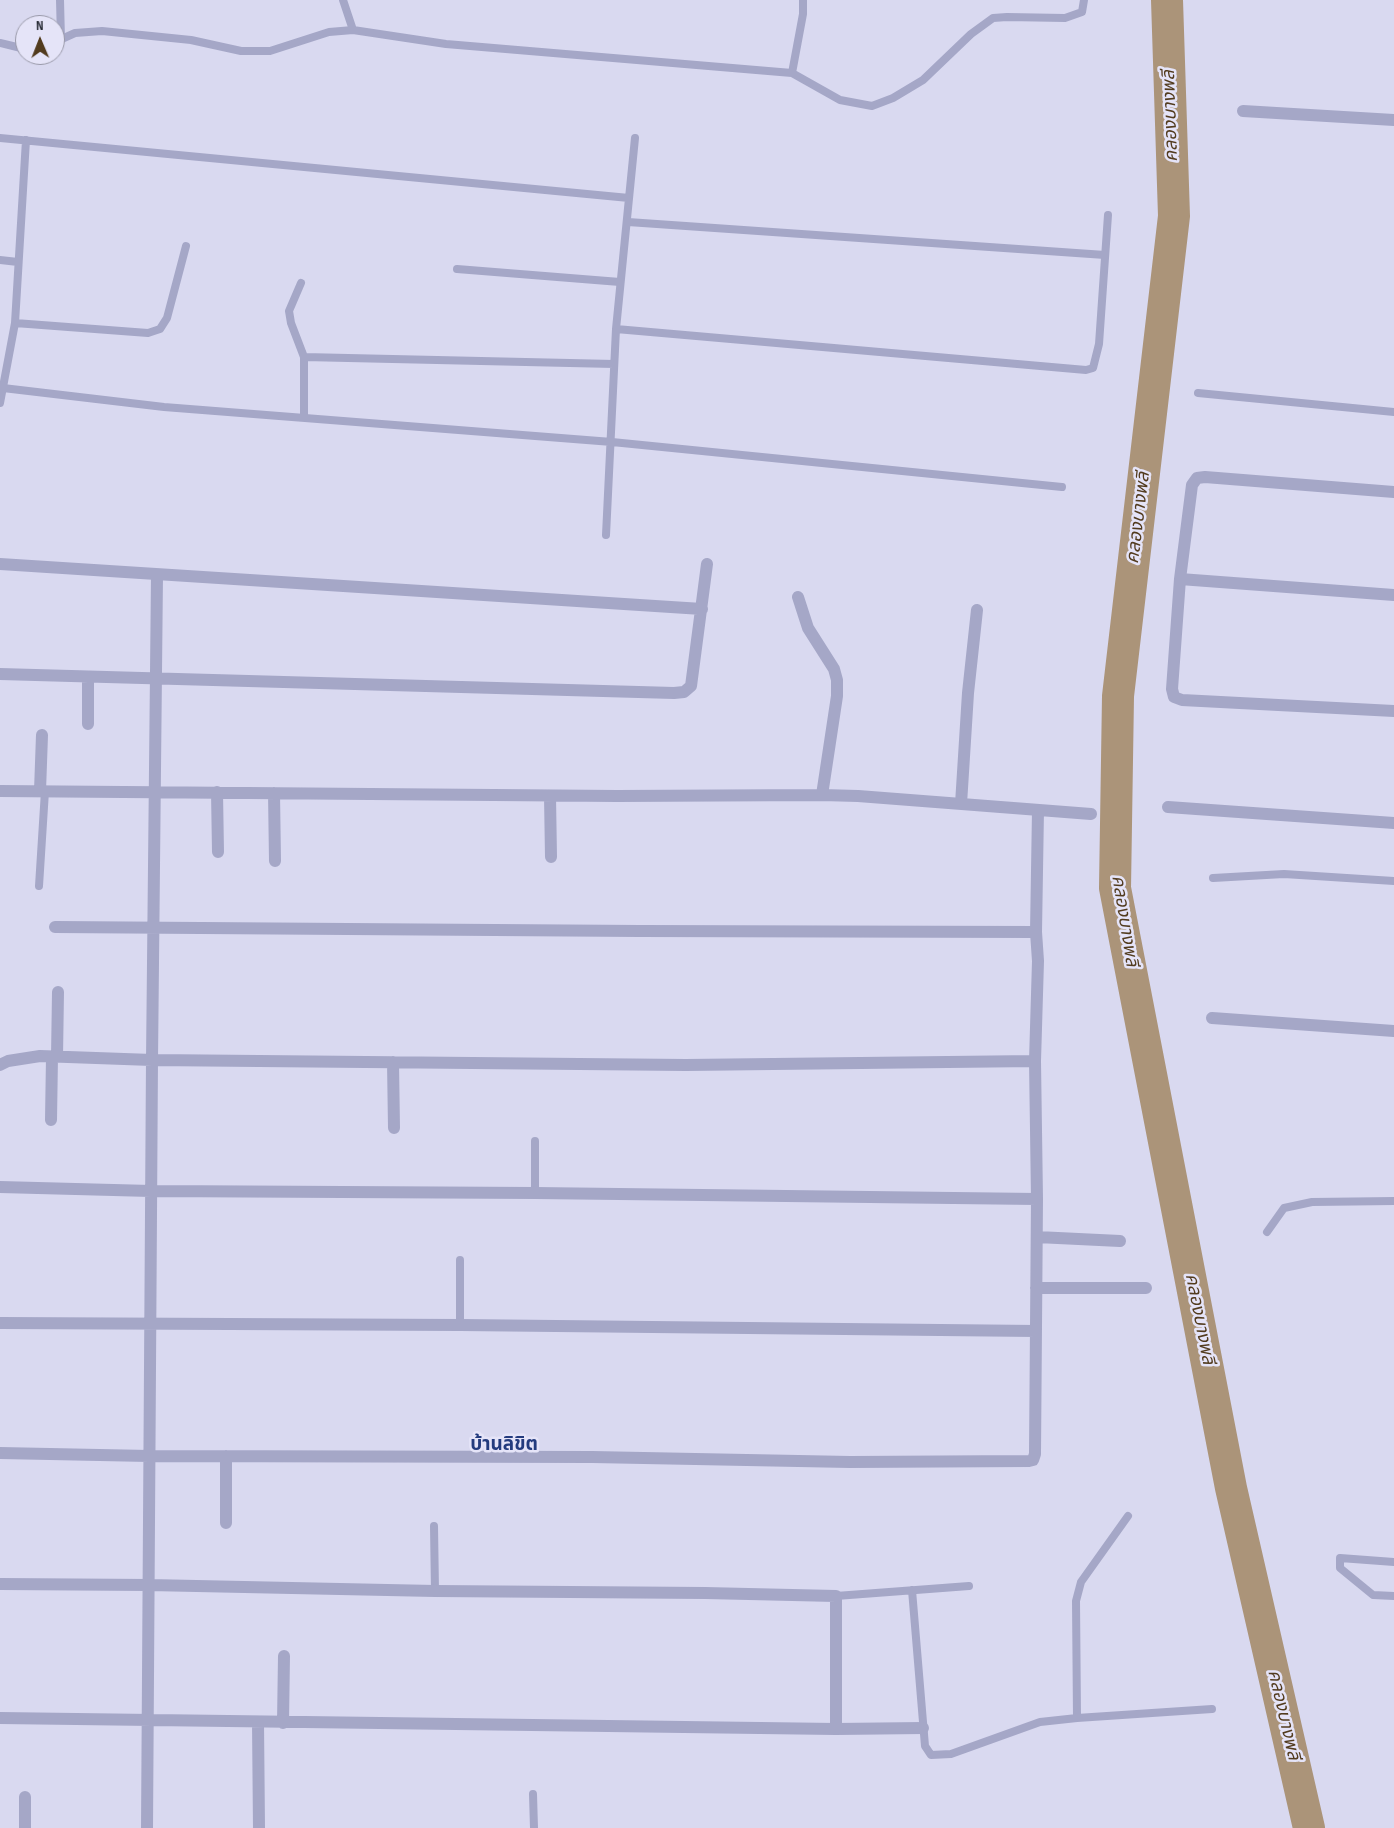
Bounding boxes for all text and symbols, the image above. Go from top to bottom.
north arrow [15,15,65,65]
text: N [36,17,44,34]
water label: คลองบางพลี [1159,70,1183,162]
water label: คลองบางพลี [1123,471,1155,565]
water label: คลองบางพลี [1106,874,1142,968]
water label: คลองบางพลี [1180,1272,1218,1366]
district label: บ้านลิขิต [470,1434,538,1456]
water label: คลองบางพลี [1262,1668,1304,1762]

